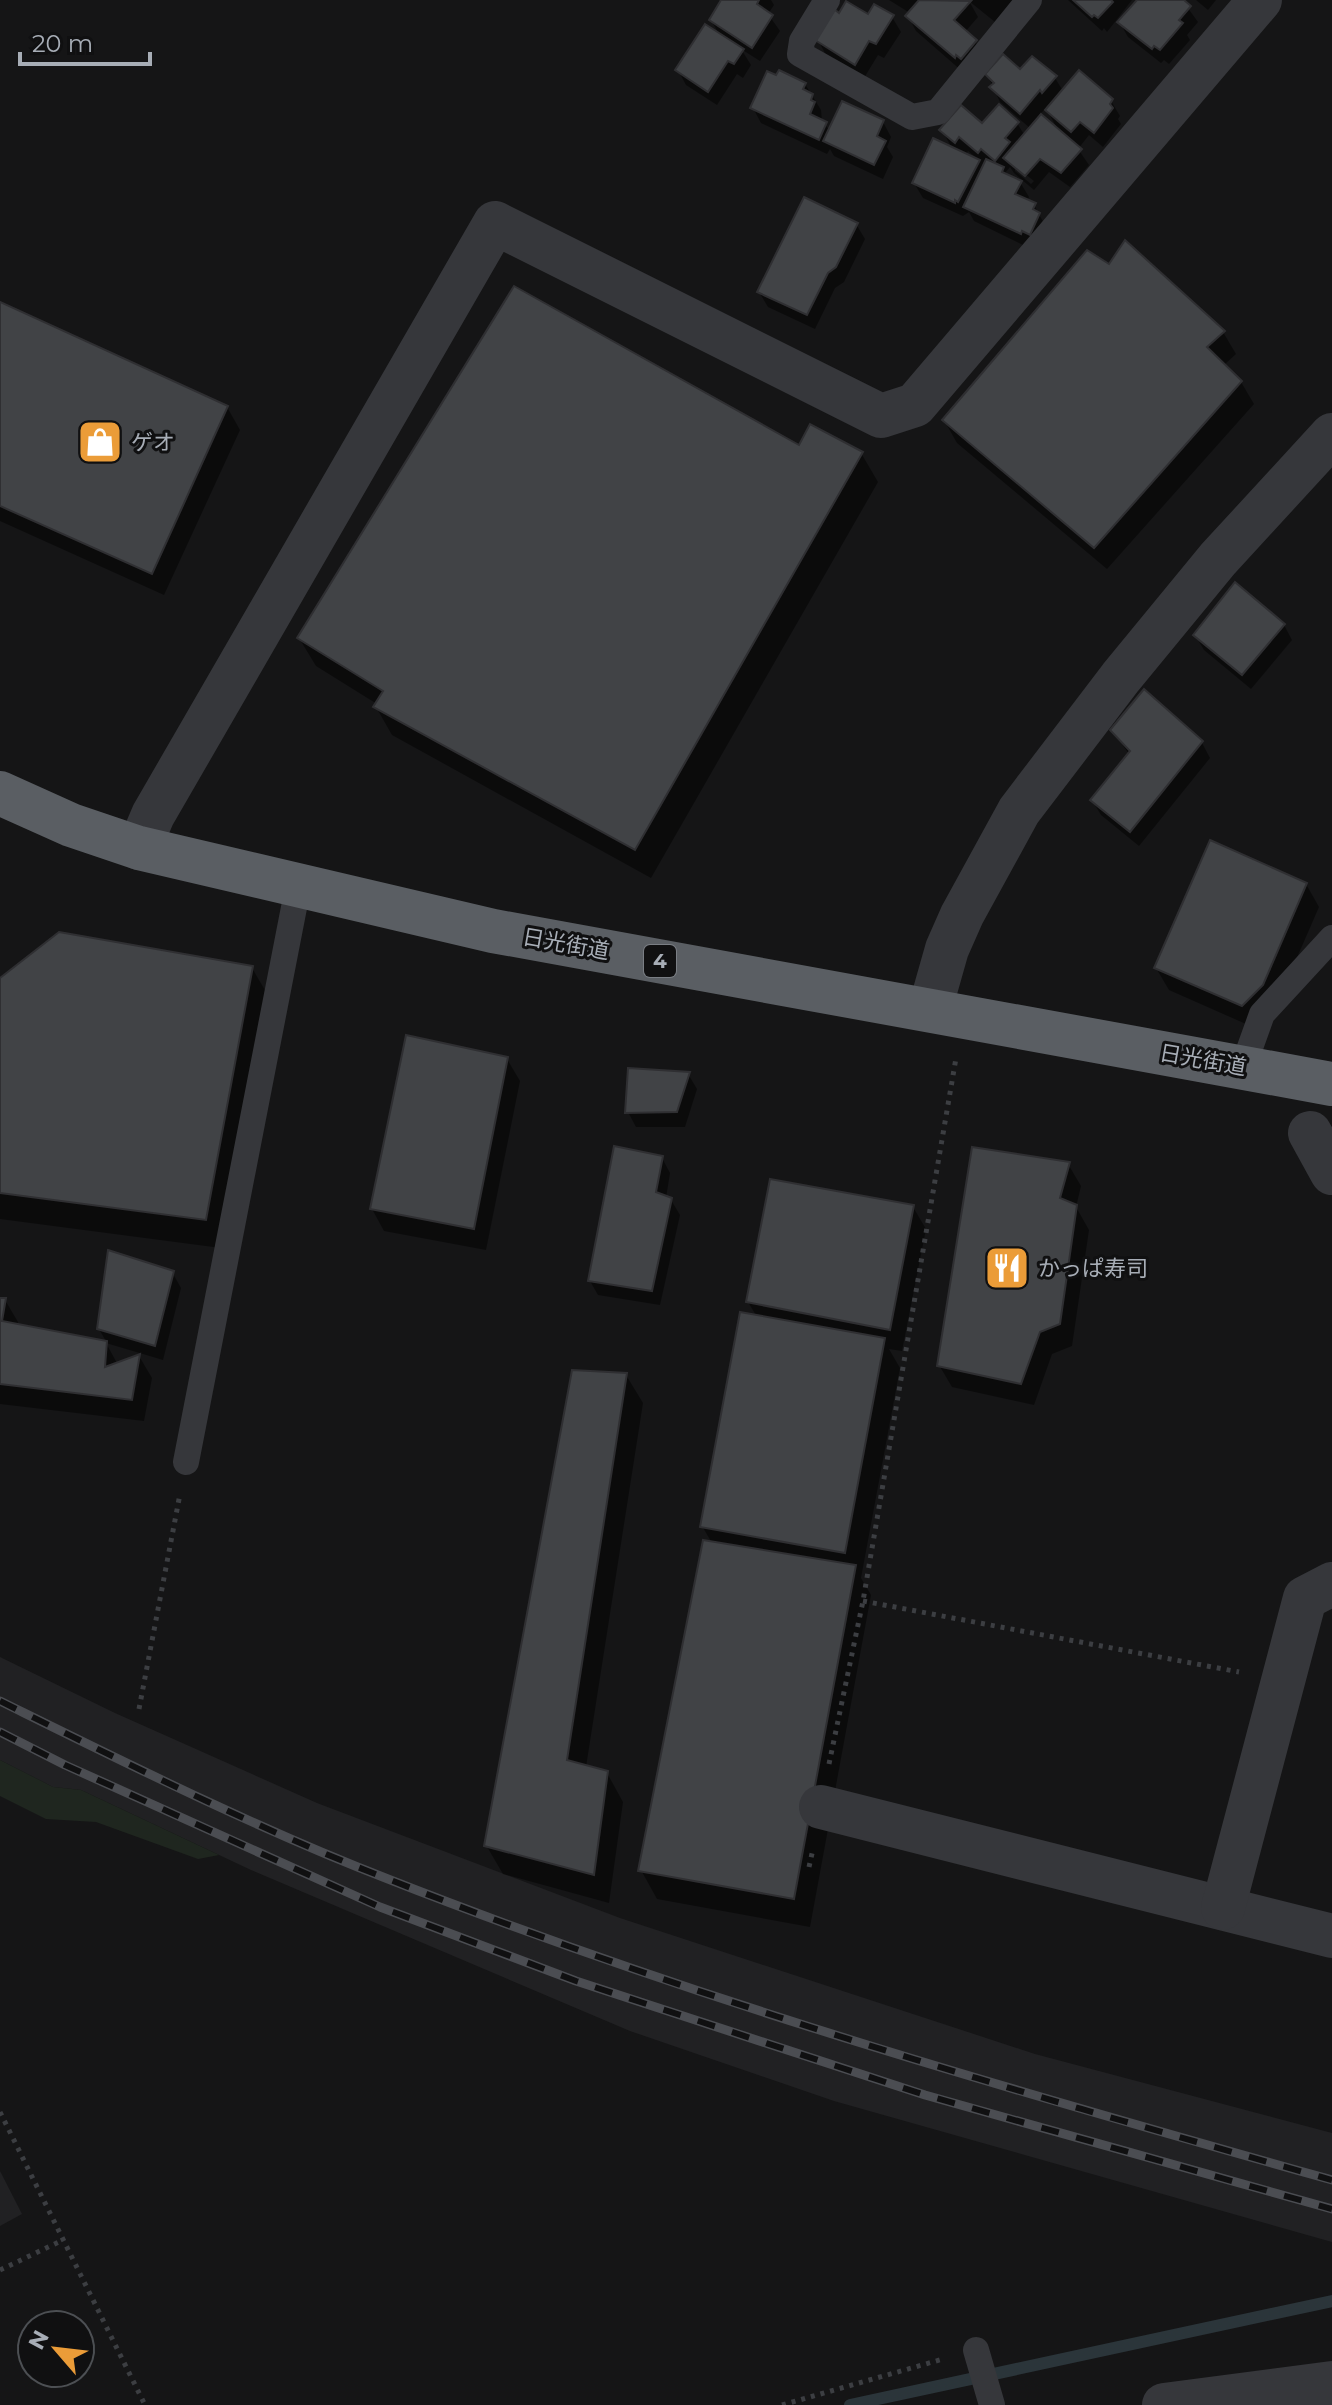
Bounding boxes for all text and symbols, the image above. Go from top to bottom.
scale bar [20,16,150,66]
text: 20 m [32,29,93,58]
shop icon: ゲオ [76,418,124,466]
place label: ゲオ [131,429,175,456]
street label: 日光街道 [520,923,612,965]
road number: 4 [644,945,676,977]
street label: 日光街道 [1157,1039,1249,1081]
restaurant icon: かっぱ寿司 [983,1244,1031,1292]
place label: かっぱ寿司 [1038,1255,1148,1282]
north arrow [16,2309,96,2389]
text: N [23,2326,55,2354]

